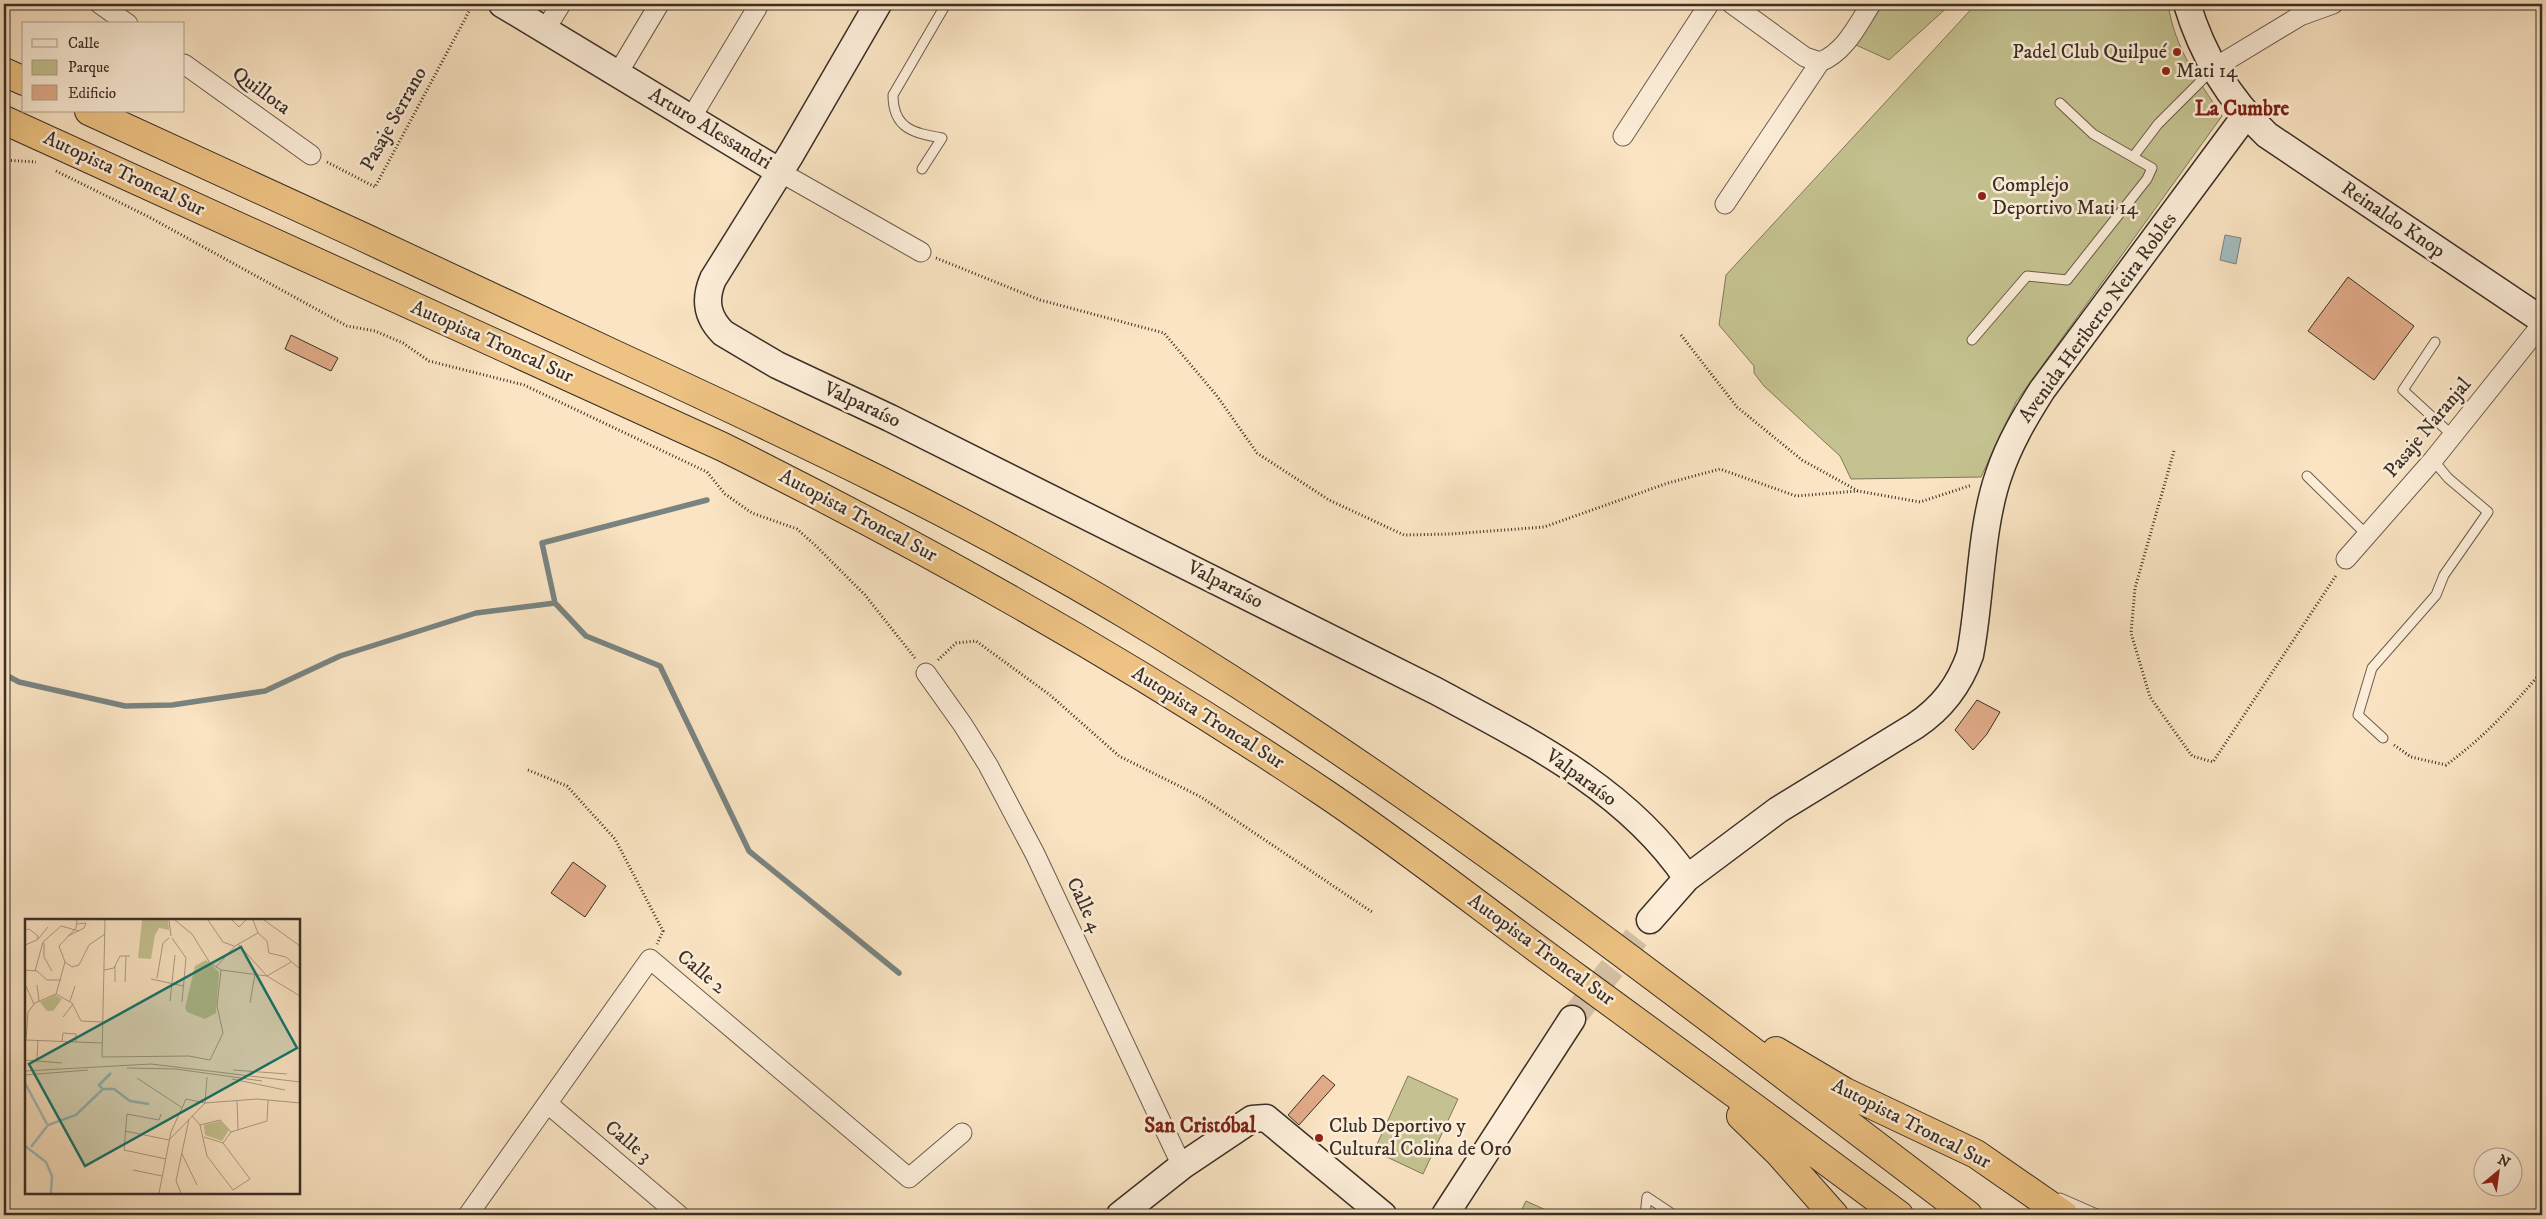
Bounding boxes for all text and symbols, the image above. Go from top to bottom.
legend [22,22,185,112]
text: Calle [68,34,100,53]
place label: Padel Club Quilpué [2012,40,2168,65]
marker: Padel Club Quilpué [2171,46,2183,58]
text: Parque [68,58,109,77]
place label: Mati 14 [2176,59,2238,84]
street label: Quillota [227,61,296,121]
street label: Pasaje Serrano [355,63,433,175]
marker: Mati 14 [2160,65,2172,77]
street label: Arturo Alessandri [644,82,776,176]
text: Edificio [68,84,116,103]
district label: La Cumbre [2195,96,2290,122]
street label: Autopista Troncal Sur [39,126,209,223]
place label: Complejo Deportivo Mati 14 [1992,173,2139,221]
street label: Reinaldo Knop [2336,176,2450,264]
marker: Complejo Deportivo Mati 14 [1976,190,1988,202]
street label: Avenida Heriberto Neira Robles [2013,208,2183,428]
street label: Autopista Troncal Sur [407,295,578,389]
street label: Pasaje Naranjal [2379,373,2477,483]
street label: Valparaíso [819,376,904,434]
street label: Autopista Troncal Sur [775,464,942,568]
street label: Valparaíso [1182,555,1267,615]
street label: Autopista Troncal Sur [1127,661,1289,775]
street label: Valparaíso [1540,743,1621,812]
street label: Calle 4 [1060,874,1108,937]
street label: Autopista Troncal Sur [1463,888,1620,1012]
inset map [25,919,300,1194]
street label: Calle 2 [671,944,731,1000]
street label: Autopista Troncal Sur [1827,1073,1995,1175]
district label: San Cristóbal [1144,1113,1256,1139]
place label: Club Deportivo y Cultural Colina de Oro [1329,1114,1511,1162]
street label: Calle 3 [599,1115,657,1169]
marker: Club Deportivo y Cultural Colina de Oro [1313,1132,1325,1144]
north arrow [2474,1146,2524,1196]
text: N [2494,1151,2514,1172]

